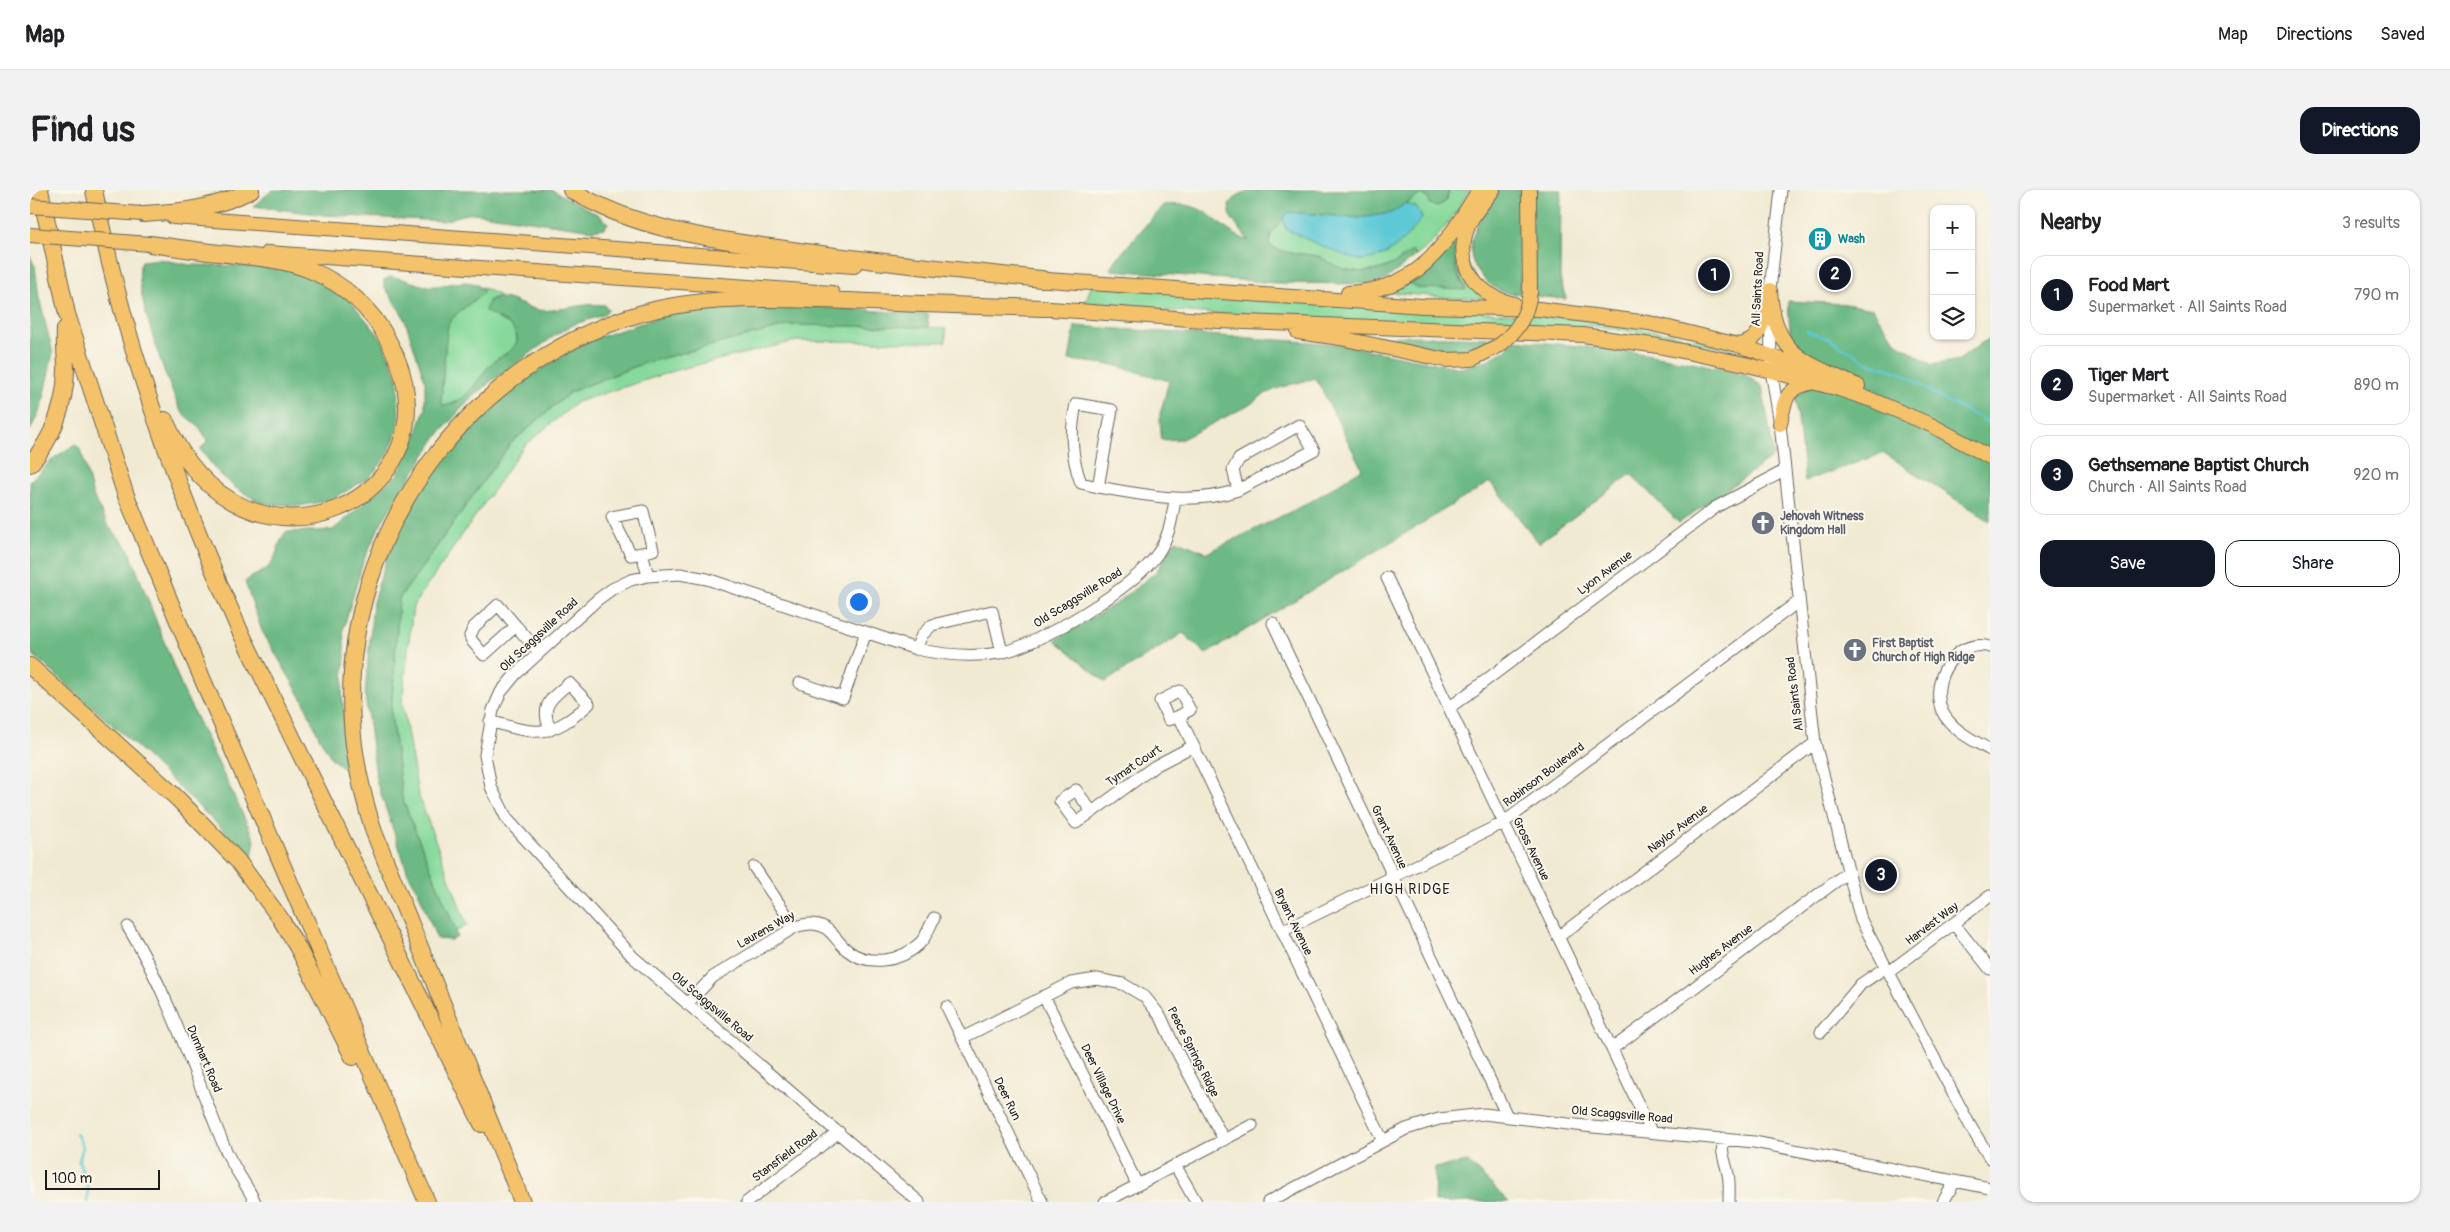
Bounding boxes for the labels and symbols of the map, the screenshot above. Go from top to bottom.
building icon: Wash [1807,226,1833,252]
place label: Wash [1838,232,1865,247]
street label: All Saints Road [1749,251,1767,327]
pin: 2 [1819,255,1851,293]
pin: 1 [1698,256,1730,294]
place label: Jehovah Witness Kingdom Hall [1780,509,1864,538]
church icon: Jehovah Witness Kingdom Hall [1750,510,1776,536]
street label: Lyon Avenue [1575,548,1635,598]
street label: Old Scaggsville Road [1031,565,1125,631]
your location [846,589,872,615]
street label: Old Scaggsville Road [497,595,581,675]
place label: First Baptist Church of High Ridge [1872,636,1976,665]
church icon: First Baptist Church of High Ridge [1842,637,1868,663]
street label: All Saints Road [1783,656,1807,732]
street label: Robinson Boulevard [1500,739,1588,810]
street label: Tymat Court [1103,742,1165,790]
street label: Naylor Avenue [1645,801,1711,857]
street label: Grant Avenue [1368,803,1410,871]
street label: Gross Avenue [1509,815,1553,883]
pin: 3 [1865,856,1897,894]
district label: HIGH RIDGE [1369,881,1451,898]
street label: Bryant Avenue [1270,886,1316,958]
street label: Harvest Way [1903,899,1961,949]
street label: Laurens Way [735,908,797,952]
street label: Hughes Avenue [1686,921,1756,979]
street label: Old Scaggsville Road [668,969,756,1045]
street label: Peace Springs Ridge [1164,1004,1222,1100]
street label: Dumhart Road [183,1023,225,1095]
street label: Deer Village Drive [1077,1042,1129,1126]
street label: Deer Run [990,1075,1024,1123]
street label: Old Scaggsville Road [1571,1103,1673,1127]
street label: Stansfield Road [749,1126,821,1185]
scale bar [45,1167,160,1190]

